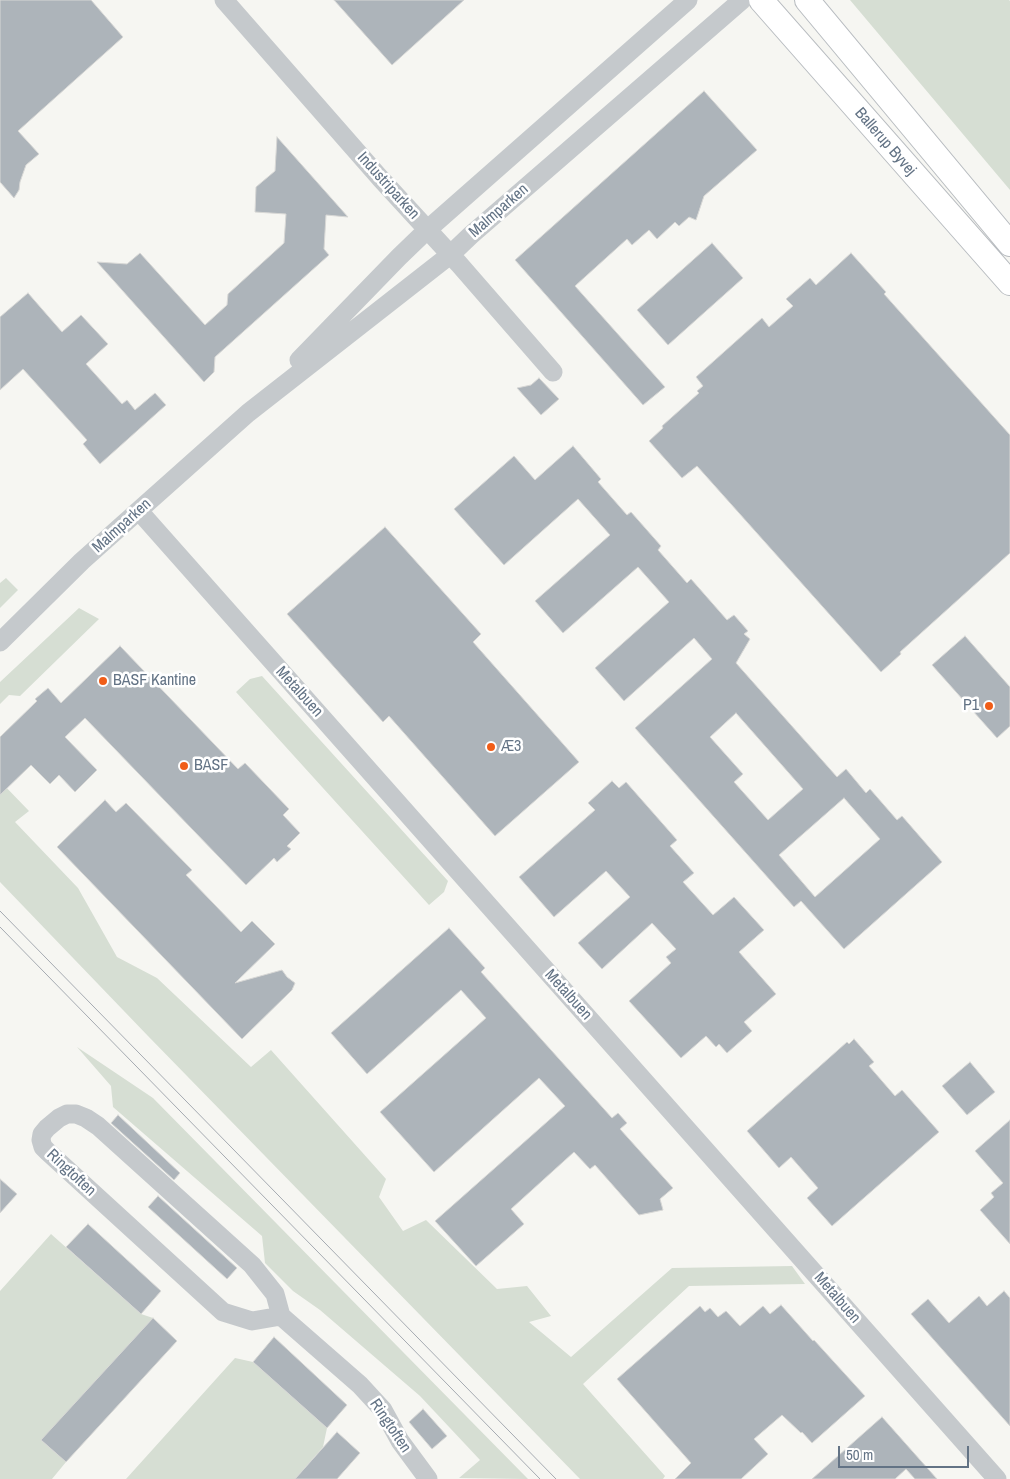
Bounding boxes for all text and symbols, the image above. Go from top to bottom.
street label: Ballerup Byvej [850,104,920,180]
street label: Industriparken [353,148,423,224]
street label: Malmparken [465,180,533,242]
street label: Malmparken [89,495,155,557]
street label: Metalbuen [271,663,327,721]
place label: BASF Kantine [113,671,196,691]
marker: BASF Kantine [97,675,109,687]
place label: P1 [963,696,979,716]
marker: P1 [983,700,995,712]
place label: Æ3 [501,737,521,757]
marker: Æ3 [485,741,497,753]
place label: BASF [194,756,228,776]
marker: BASF [178,760,190,772]
street label: Metalbuen [540,966,596,1024]
street label: Ringtoften [42,1145,100,1201]
street label: Metalbuen [810,1269,864,1327]
street label: Ringtoften [365,1396,415,1456]
scale bar [840,1436,971,1468]
text: 50 m [846,1444,873,1465]

